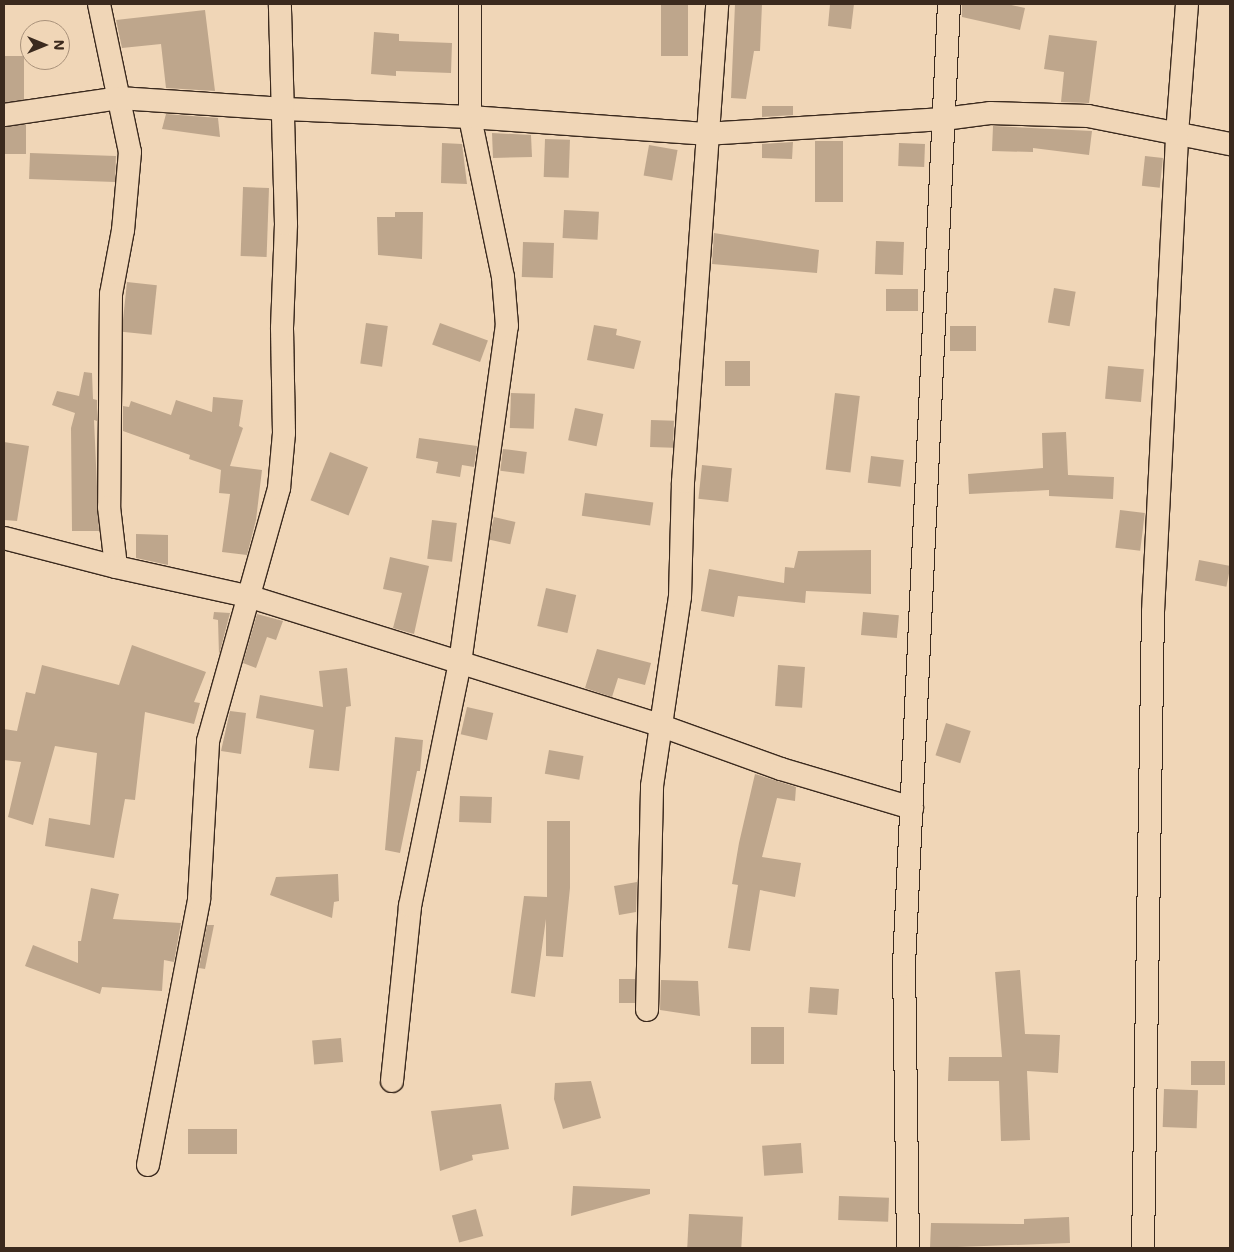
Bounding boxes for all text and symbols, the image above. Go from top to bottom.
north arrow [20,20,70,70]
text: N [50,40,69,50]

